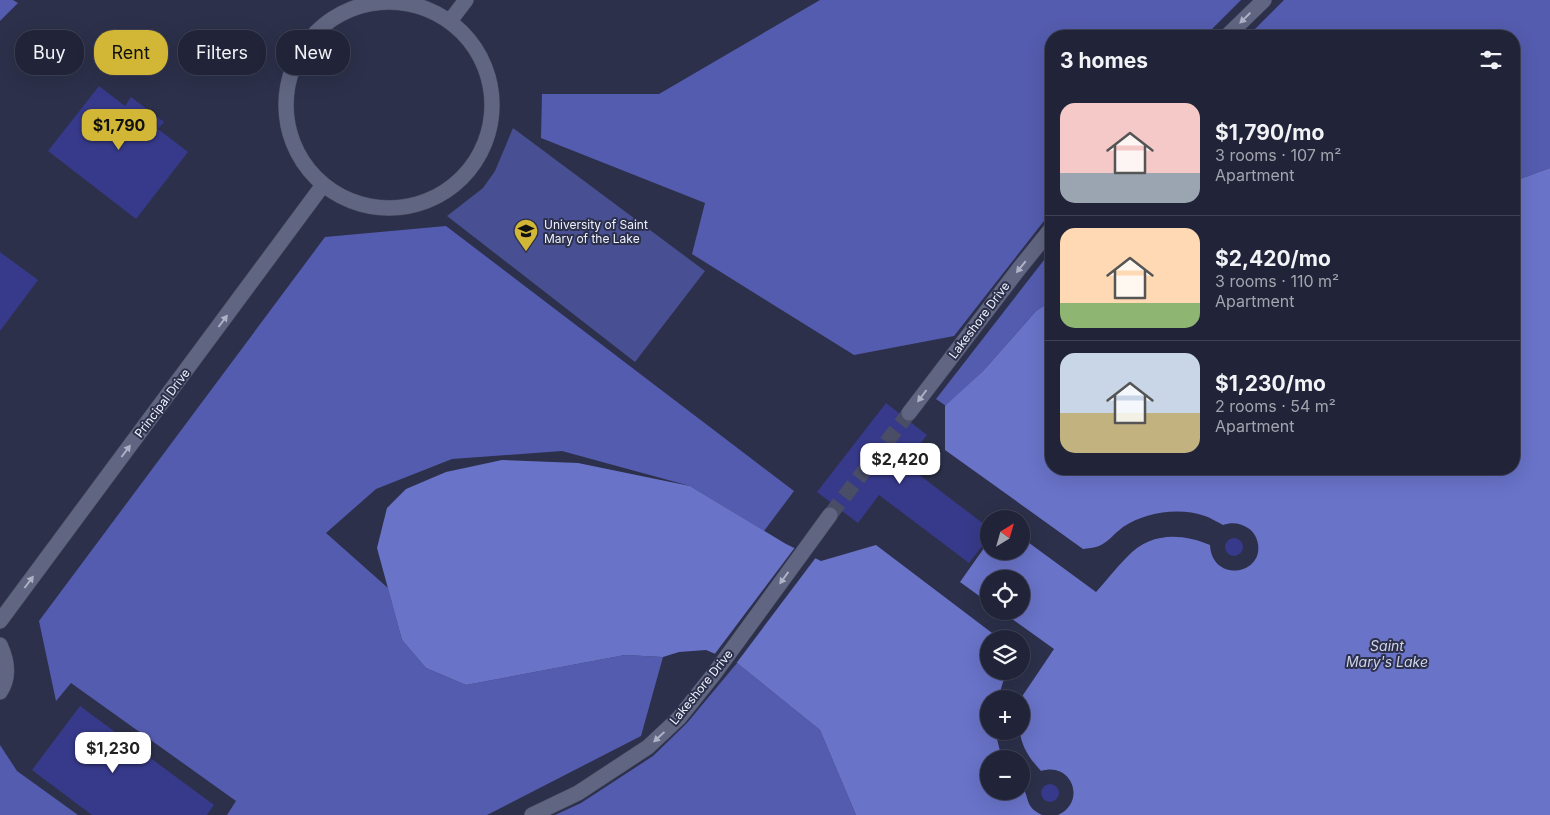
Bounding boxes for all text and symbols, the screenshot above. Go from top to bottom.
one-way arrow [1239,12,1251,24]
chip: Buy [15,30,84,75]
chip: Rent [94,30,168,75]
chip: Filters [178,30,266,75]
chip: New [276,30,350,75]
icon: filters [1477,46,1505,74]
text: 3 homes [1060,48,1148,73]
pin: $1,790 [78,108,160,151]
text: $1,790 [93,115,145,135]
text: $1,790/mo [1215,120,1324,145]
icon: home [1100,123,1160,183]
text: 3 rooms · 107 m² [1215,145,1341,165]
text: Apartment [1215,165,1295,185]
place label: University of Saint Mary of the Lake [544,217,648,246]
school or university icon: University of Saint Mary of the Lake [513,218,539,252]
text: $2,420/mo [1215,246,1331,271]
icon: home [1100,248,1160,308]
one-way arrow [1015,260,1026,273]
text: 3 rooms · 110 m² [1215,271,1339,291]
street label: Lakeshore Drive [945,279,1013,361]
text: Apartment [1215,291,1295,311]
one-way arrow [218,314,228,328]
street label: Principal Drive [131,366,193,440]
text: $1,230/mo [1215,371,1326,396]
icon: home [1100,373,1160,433]
one-way arrow [917,389,927,403]
text: 2 rooms · 54 m² [1215,396,1336,416]
text: Apartment [1215,416,1295,436]
pin: $2,420 [859,442,941,485]
one-way arrow [121,444,131,458]
text: $2,420 [871,449,929,469]
north arrow [980,510,1030,560]
map controls [980,510,1030,800]
button: locate [980,570,1030,620]
one-way arrow [779,571,789,585]
one-way arrow [24,575,34,589]
button: layers [980,630,1030,680]
water label: Saint Mary's Lake [1346,637,1428,670]
street label: Lakeshore Drive [666,647,736,727]
button: + [980,690,1030,740]
one-way arrow [653,731,665,743]
pin: $1,230 [72,732,154,774]
text: $1,230 [86,738,140,758]
button: − [980,750,1030,800]

